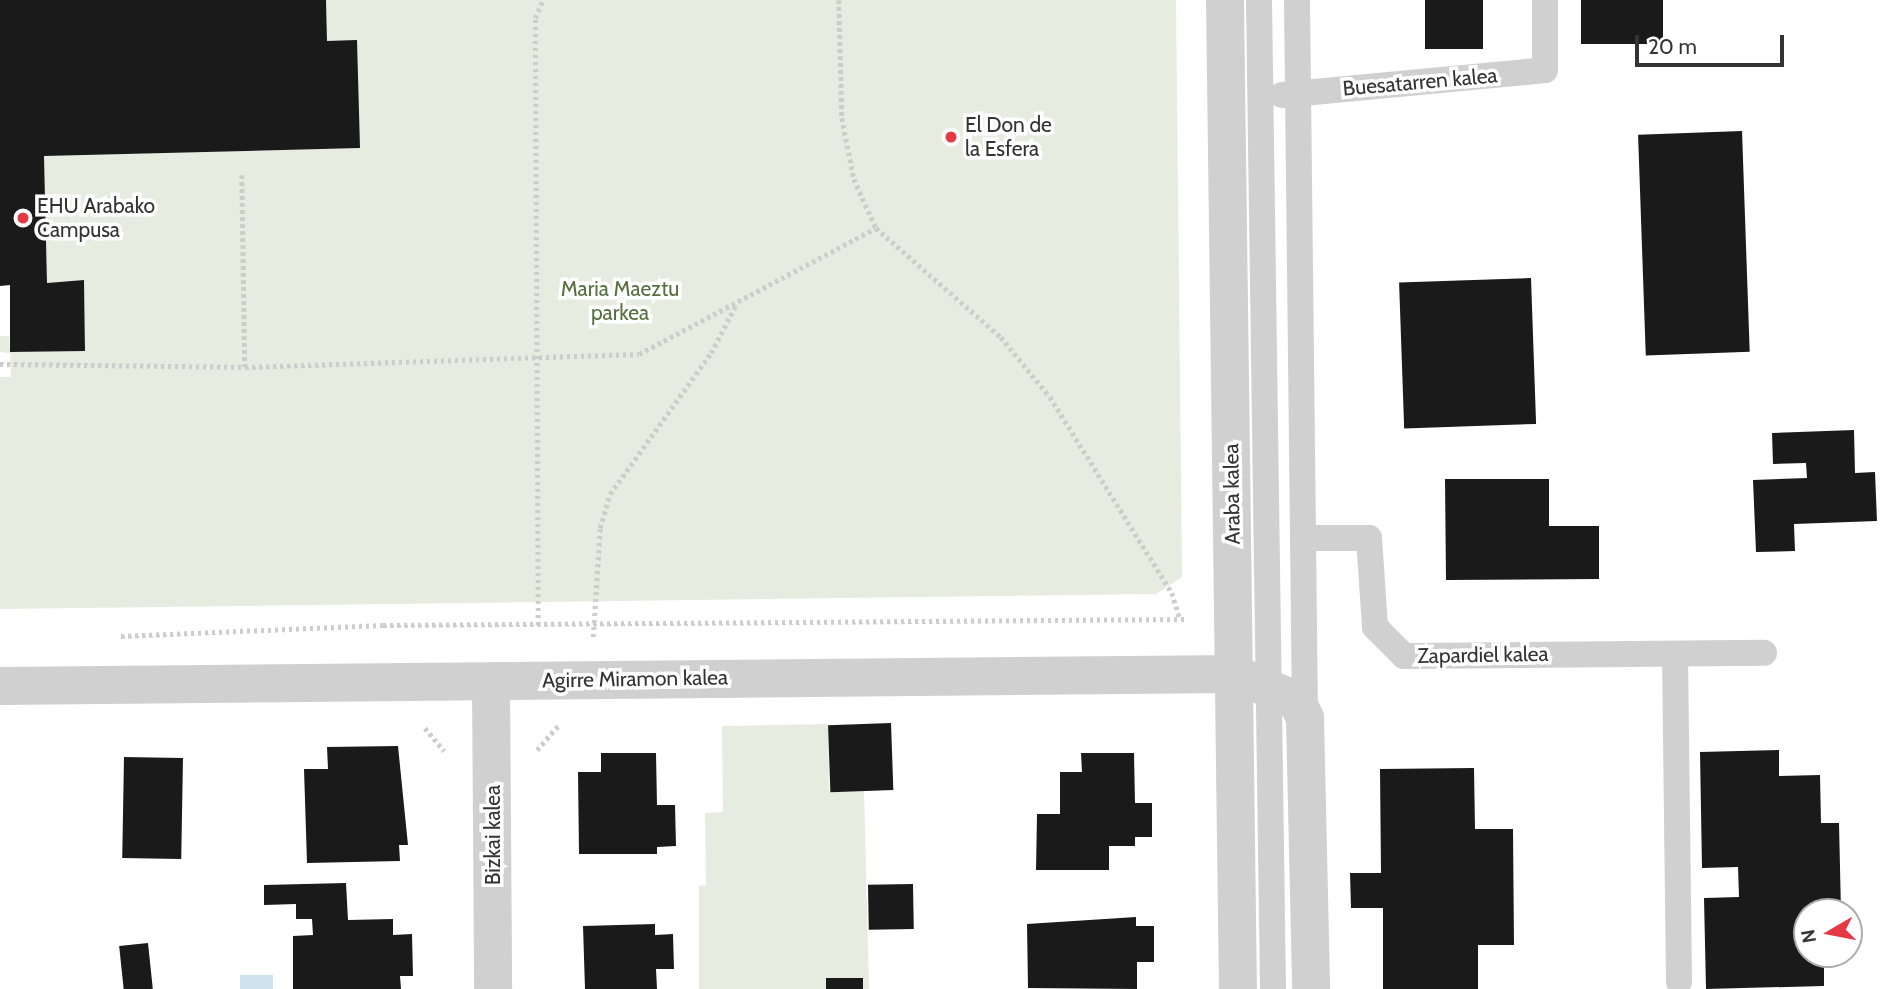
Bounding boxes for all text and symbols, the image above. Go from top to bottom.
scale bar [1639,21,1788,65]
text: 20 m [1648,34,1697,59]
street label: Buesatarren kalea [1342,63,1498,101]
place label: El Don de la Esfera [965,112,1052,162]
marker: El Don de la Esfera [943,129,959,145]
place label: EHU Arabako Campusa [37,193,155,243]
marker: EHU Arabako Campusa [15,210,31,226]
park label: Maria Maeztu parkea [561,276,679,326]
street label: Araba kalea [1219,443,1245,545]
street label: Zapardiel kalea [1417,641,1549,669]
street label: Agirre Miramon kalea [542,665,728,693]
street label: Bizkai kalea [480,785,506,885]
north arrow [1793,898,1863,968]
text: N [1796,928,1821,945]

